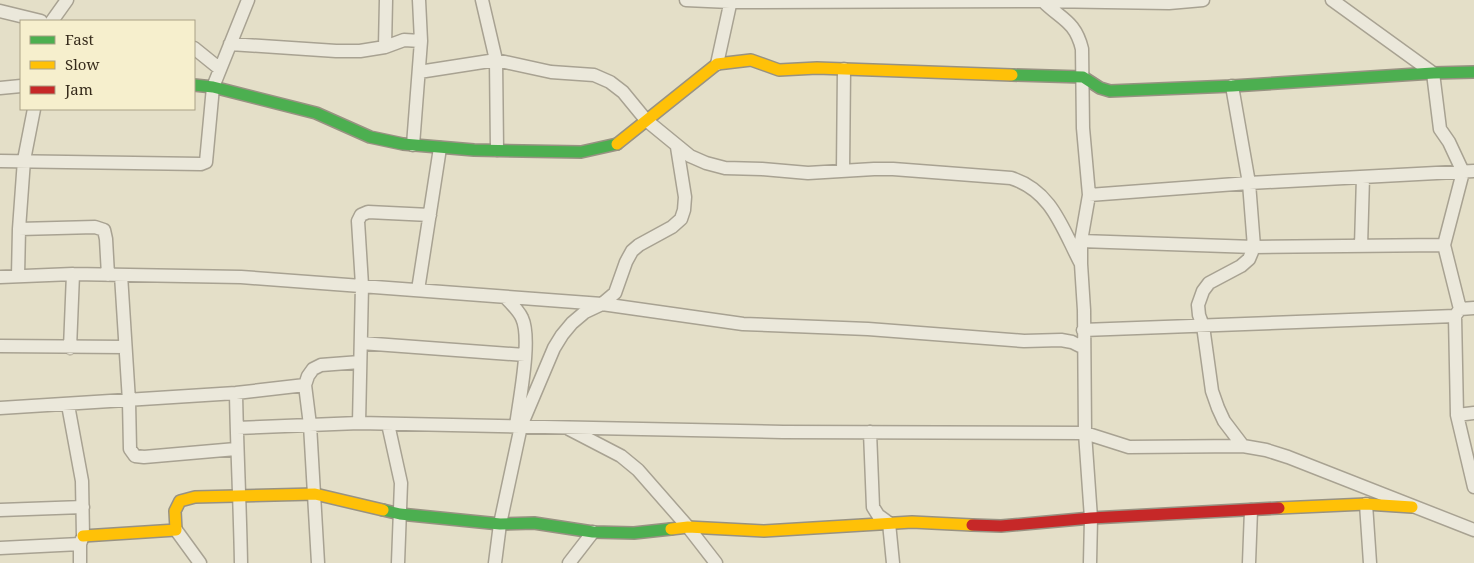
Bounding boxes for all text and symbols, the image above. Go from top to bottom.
legend [20,20,195,110]
text: Fast [65,29,94,49]
text: Slow [65,54,99,74]
text: Jam [64,79,93,99]

